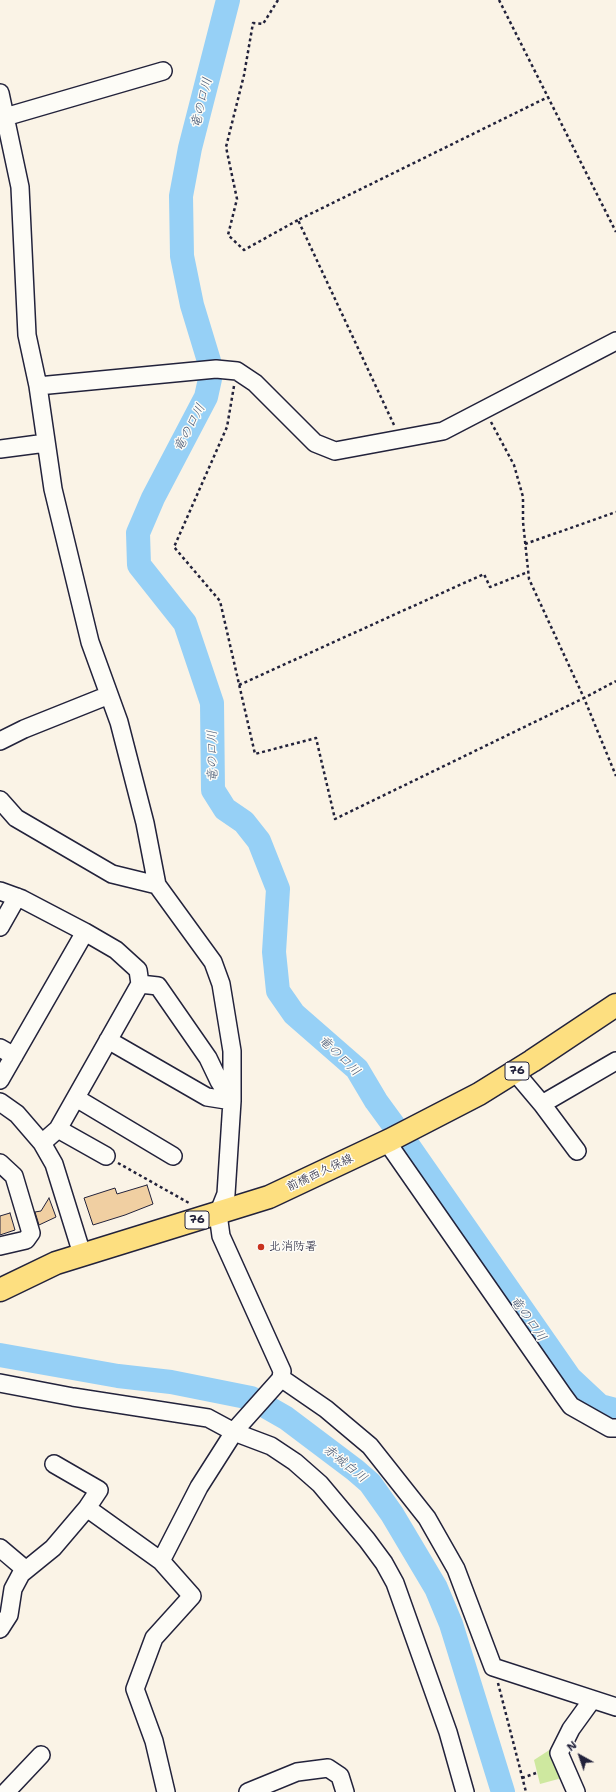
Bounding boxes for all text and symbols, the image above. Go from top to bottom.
water label: 竜の口川 [188,76,216,130]
water label: 竜の口川 [171,401,209,455]
water label: 竜の口川 [205,730,221,782]
water label: 竜の口川 [315,1032,363,1080]
road number: 76 [505,1062,529,1080]
street label: 前橋西久保線 [284,1151,356,1195]
road number: 76 [185,1211,209,1229]
place label: 北消防署 [269,1240,317,1254]
marker: 北消防署 [256,1242,266,1252]
water label: 竜の口川 [507,1293,549,1345]
water label: 赤城白川 [320,1442,370,1486]
north arrow [560,1736,600,1776]
text: N [564,1738,580,1755]

